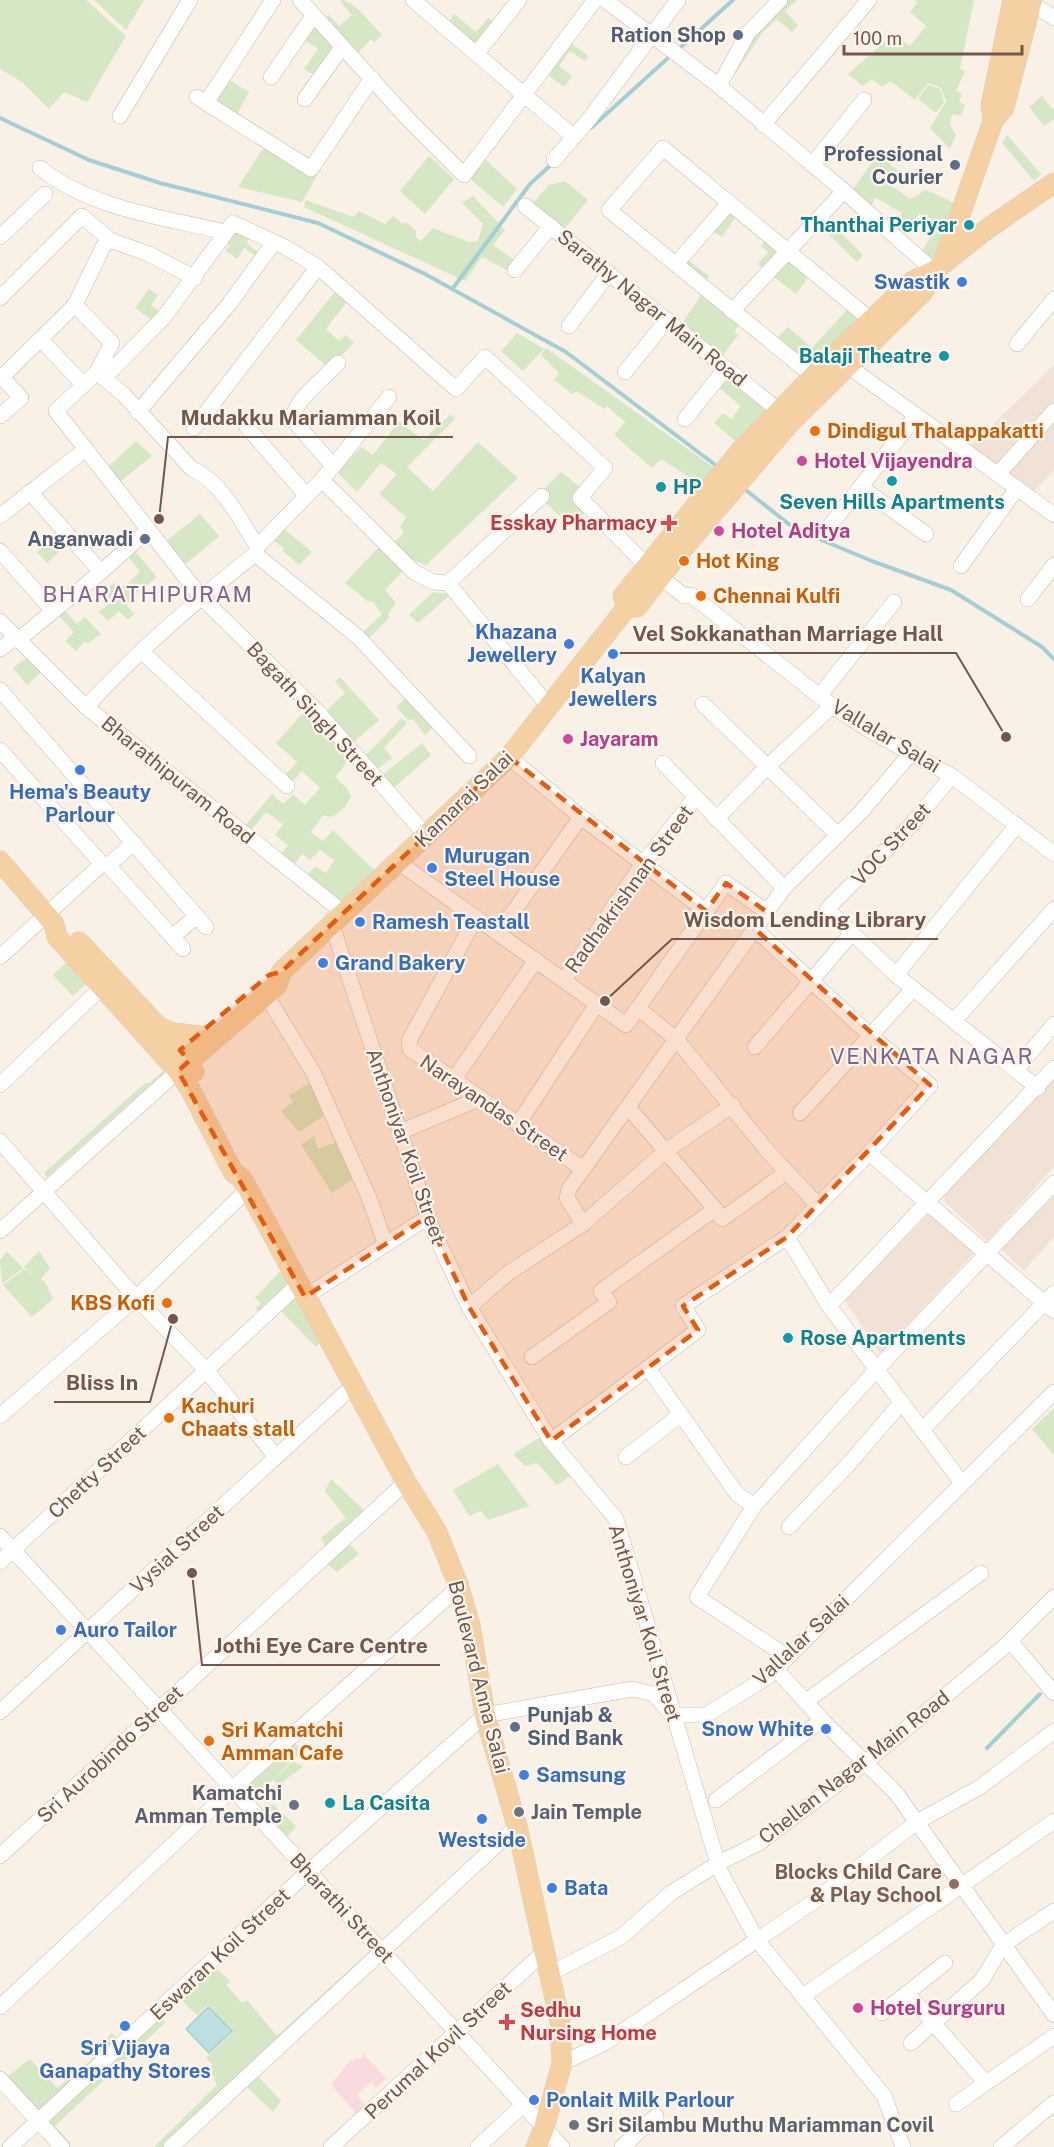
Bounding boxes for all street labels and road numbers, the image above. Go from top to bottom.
street label: Sarathy Nagar Main Road [553,224,751,392]
street label: Bagath Singh Street [242,637,388,791]
street label: Vallalar Salai [827,694,945,778]
street label: Bharathipuram Road [97,711,259,849]
street label: Kamaraj Salai [410,746,518,852]
street label: VOC Street [846,797,936,891]
street label: Radhakrishnan Street [560,800,698,978]
street label: Anthoniyar Koil Street [361,1045,451,1247]
street label: Narayandas Street [415,1050,573,1166]
street label: Chetty Street [43,1421,151,1523]
street label: Vysial Street [125,1500,229,1598]
street label: Anthoniyar Koil Street [603,1521,687,1725]
street label: Boulevard Anna Salai [443,1578,515,1776]
street label: Vallalar Salai [748,1589,854,1691]
street label: Sri Aurobindo Street [32,1680,188,1828]
street label: Chellan Nagar Main Road [754,1685,954,1849]
street label: Bharathi Street [285,1848,399,1968]
street label: Eswaran Koil Street [145,1883,295,2025]
street label: Perumal Kovil Street [360,1976,516,2124]

